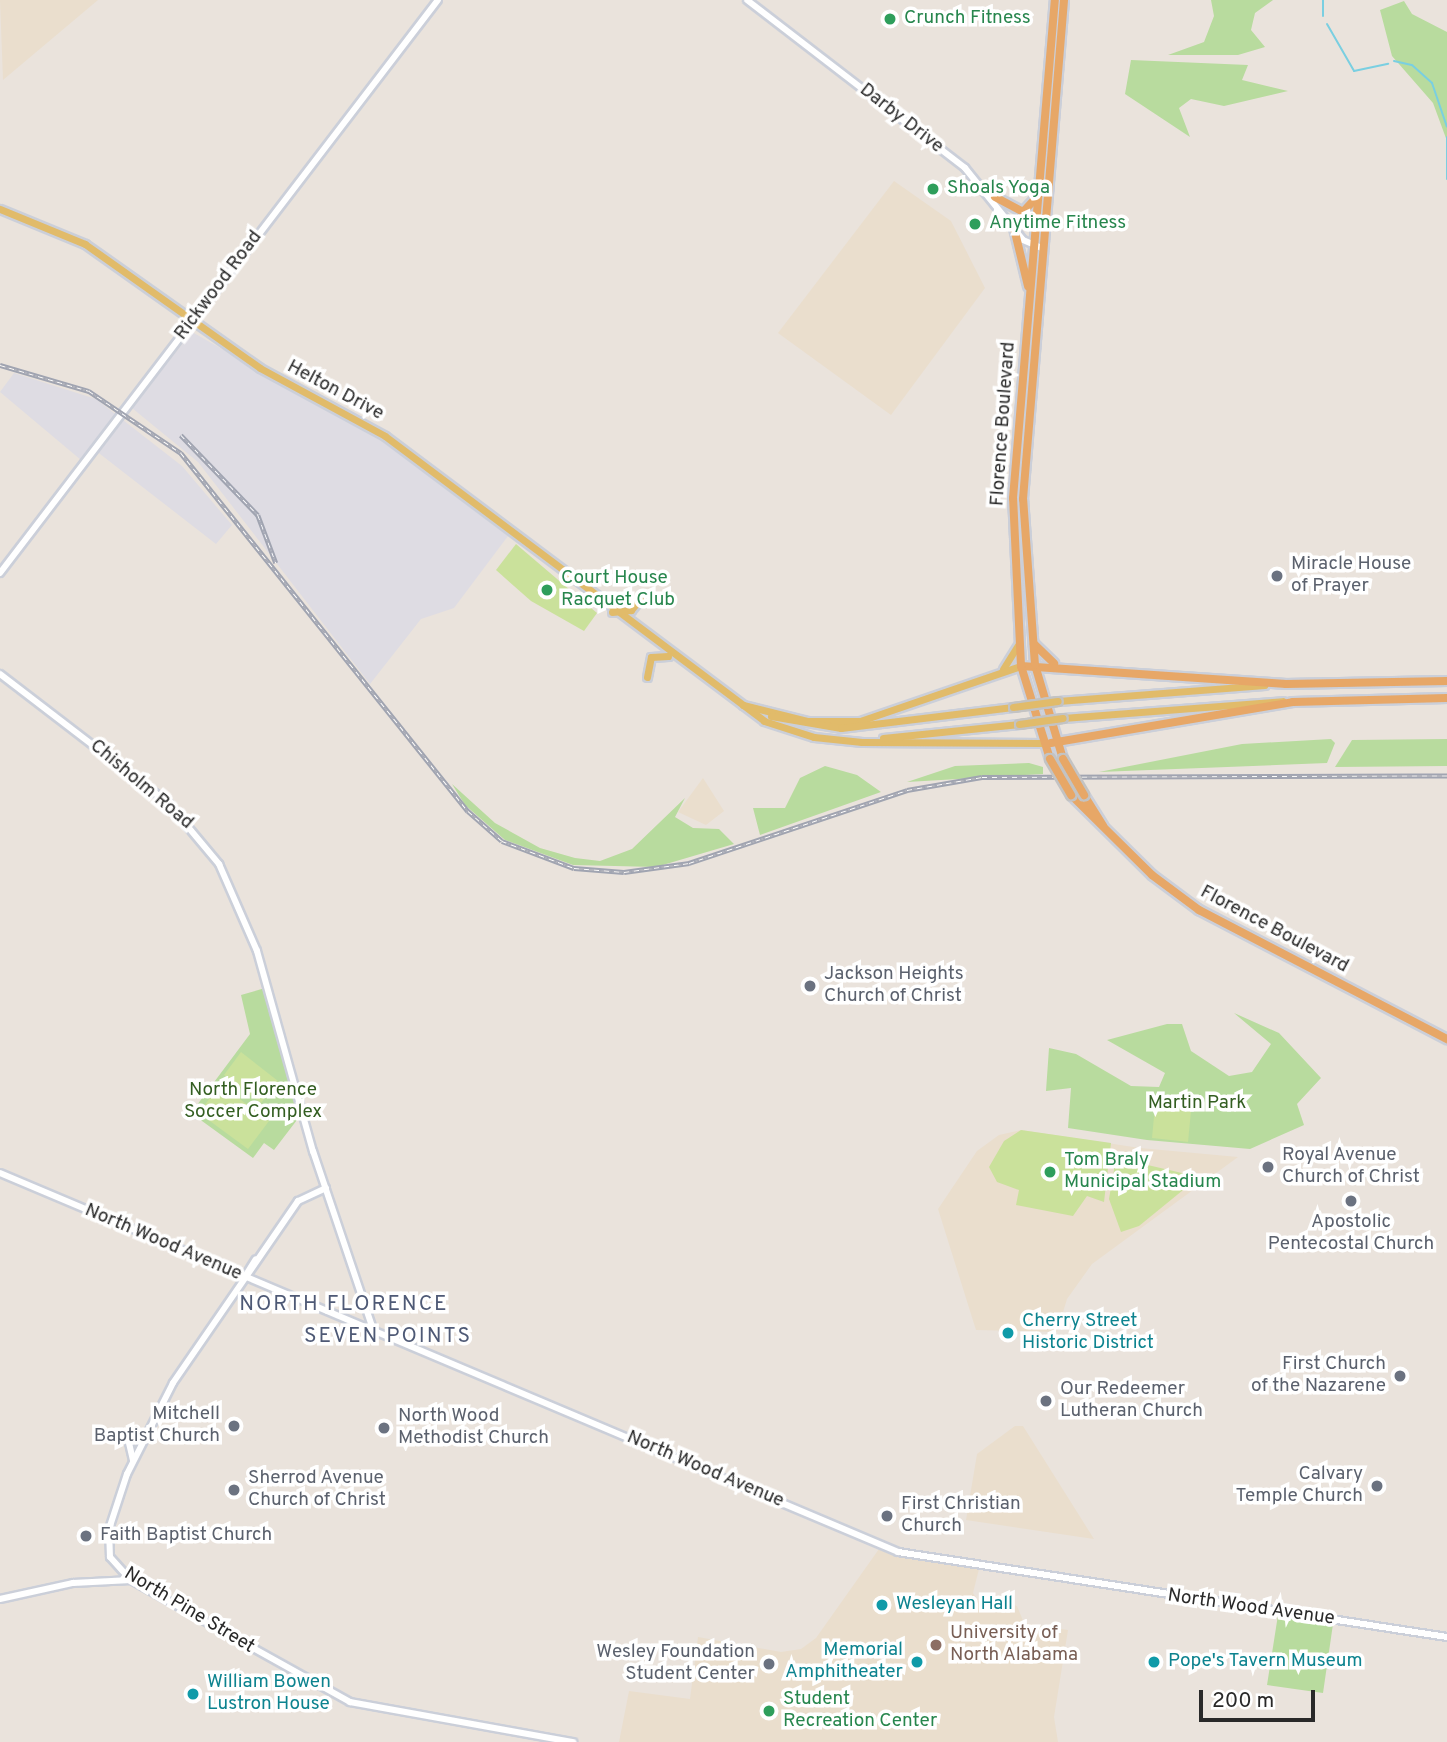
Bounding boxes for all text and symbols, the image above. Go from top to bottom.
place label: Crunch Fitness [904,8,1031,30]
marker: Crunch Fitness [882,11,898,27]
street label: Darby Drive [854,79,948,159]
place label: Shoals Yoga [947,178,1051,200]
marker: Shoals Yoga [925,181,941,197]
place label: Anytime Fitness [989,213,1126,235]
marker: Anytime Fitness [967,216,983,232]
street label: Rickwood Road [170,227,268,345]
street label: Florence Boulevard [987,341,1021,507]
street label: Helton Drive [283,356,387,426]
place label: Miracle House of Prayer [1291,554,1411,598]
place label: Court House Racquet Club [561,568,675,612]
marker: Miracle House of Prayer [1269,568,1285,584]
marker: Court House Racquet Club [539,582,555,598]
street label: Chisholm Road [85,735,197,835]
street label: Florence Boulevard [1196,881,1352,979]
place label: Jackson Heights Church of Christ [824,964,964,1008]
marker: Jackson Heights Church of Christ [802,978,818,994]
park label: North Florence Soccer Complex [184,1080,322,1124]
park label: Martin Park [1148,1093,1246,1115]
place label: Royal Avenue Church of Christ [1282,1145,1420,1189]
place label: Tom Braly Municipal Stadium [1064,1150,1221,1194]
marker: Royal Avenue Church of Christ [1260,1159,1276,1175]
marker: Tom Braly Municipal Stadium [1042,1164,1058,1180]
marker: Apostolic Pentecostal Church [1343,1193,1359,1209]
street label: North Wood Avenue [80,1199,246,1287]
place label: Apostolic Pentecostal Church [1268,1212,1434,1256]
district label: NORTH FLORENCE [241,1292,447,1318]
place label: Cherry Street Historic District [1022,1311,1154,1355]
district label: SEVEN POINTS [305,1324,471,1350]
marker: Cherry Street Historic District [1000,1325,1016,1341]
place label: First Church of the Nazarene [1251,1354,1386,1398]
marker: First Church of the Nazarene [1392,1368,1408,1384]
place label: Our Redeemer Lutheran Church [1060,1379,1203,1423]
marker: Our Redeemer Lutheran Church [1038,1393,1054,1409]
place label: Mitchell Baptist Church [94,1404,220,1448]
place label: North Wood Methodist Church [398,1406,549,1450]
marker: Mitchell Baptist Church [226,1418,242,1434]
marker: North Wood Methodist Church [376,1420,392,1436]
street label: North Wood Avenue [622,1426,788,1514]
place label: Calvary Temple Church [1236,1464,1363,1508]
place label: Sherrod Avenue Church of Christ [248,1468,386,1512]
marker: Calvary Temple Church [1369,1478,1385,1494]
marker: Sherrod Avenue Church of Christ [226,1482,242,1498]
place label: First Christian Church [901,1494,1021,1538]
marker: First Christian Church [879,1508,895,1524]
place label: Faith Baptist Church [100,1525,272,1547]
marker: Faith Baptist Church [78,1528,94,1544]
street label: North Pine Street [120,1563,258,1659]
street label: North Wood Avenue [1165,1585,1337,1631]
place label: Wesleyan Hall [896,1594,1013,1616]
marker: Wesleyan Hall [874,1597,890,1613]
place label: University of North Alabama [950,1623,1079,1667]
marker: University of North Alabama [928,1637,944,1653]
place label: Memorial Amphitheater [785,1640,903,1684]
place label: Wesley Foundation Student Center [596,1642,755,1686]
place label: Pope's Tavern Museum [1168,1651,1363,1673]
marker: Memorial Amphitheater [909,1654,925,1670]
marker: Pope's Tavern Museum [1146,1654,1162,1670]
marker: Wesley Foundation Student Center [761,1656,777,1672]
place label: William Bowen Lustron House [207,1672,331,1716]
scale bar [1202,1676,1318,1720]
marker: William Bowen Lustron House [185,1686,201,1702]
text: 200 m [1212,1688,1274,1715]
place label: Student Recreation Center [783,1689,937,1733]
marker: Student Recreation Center [761,1703,777,1719]

